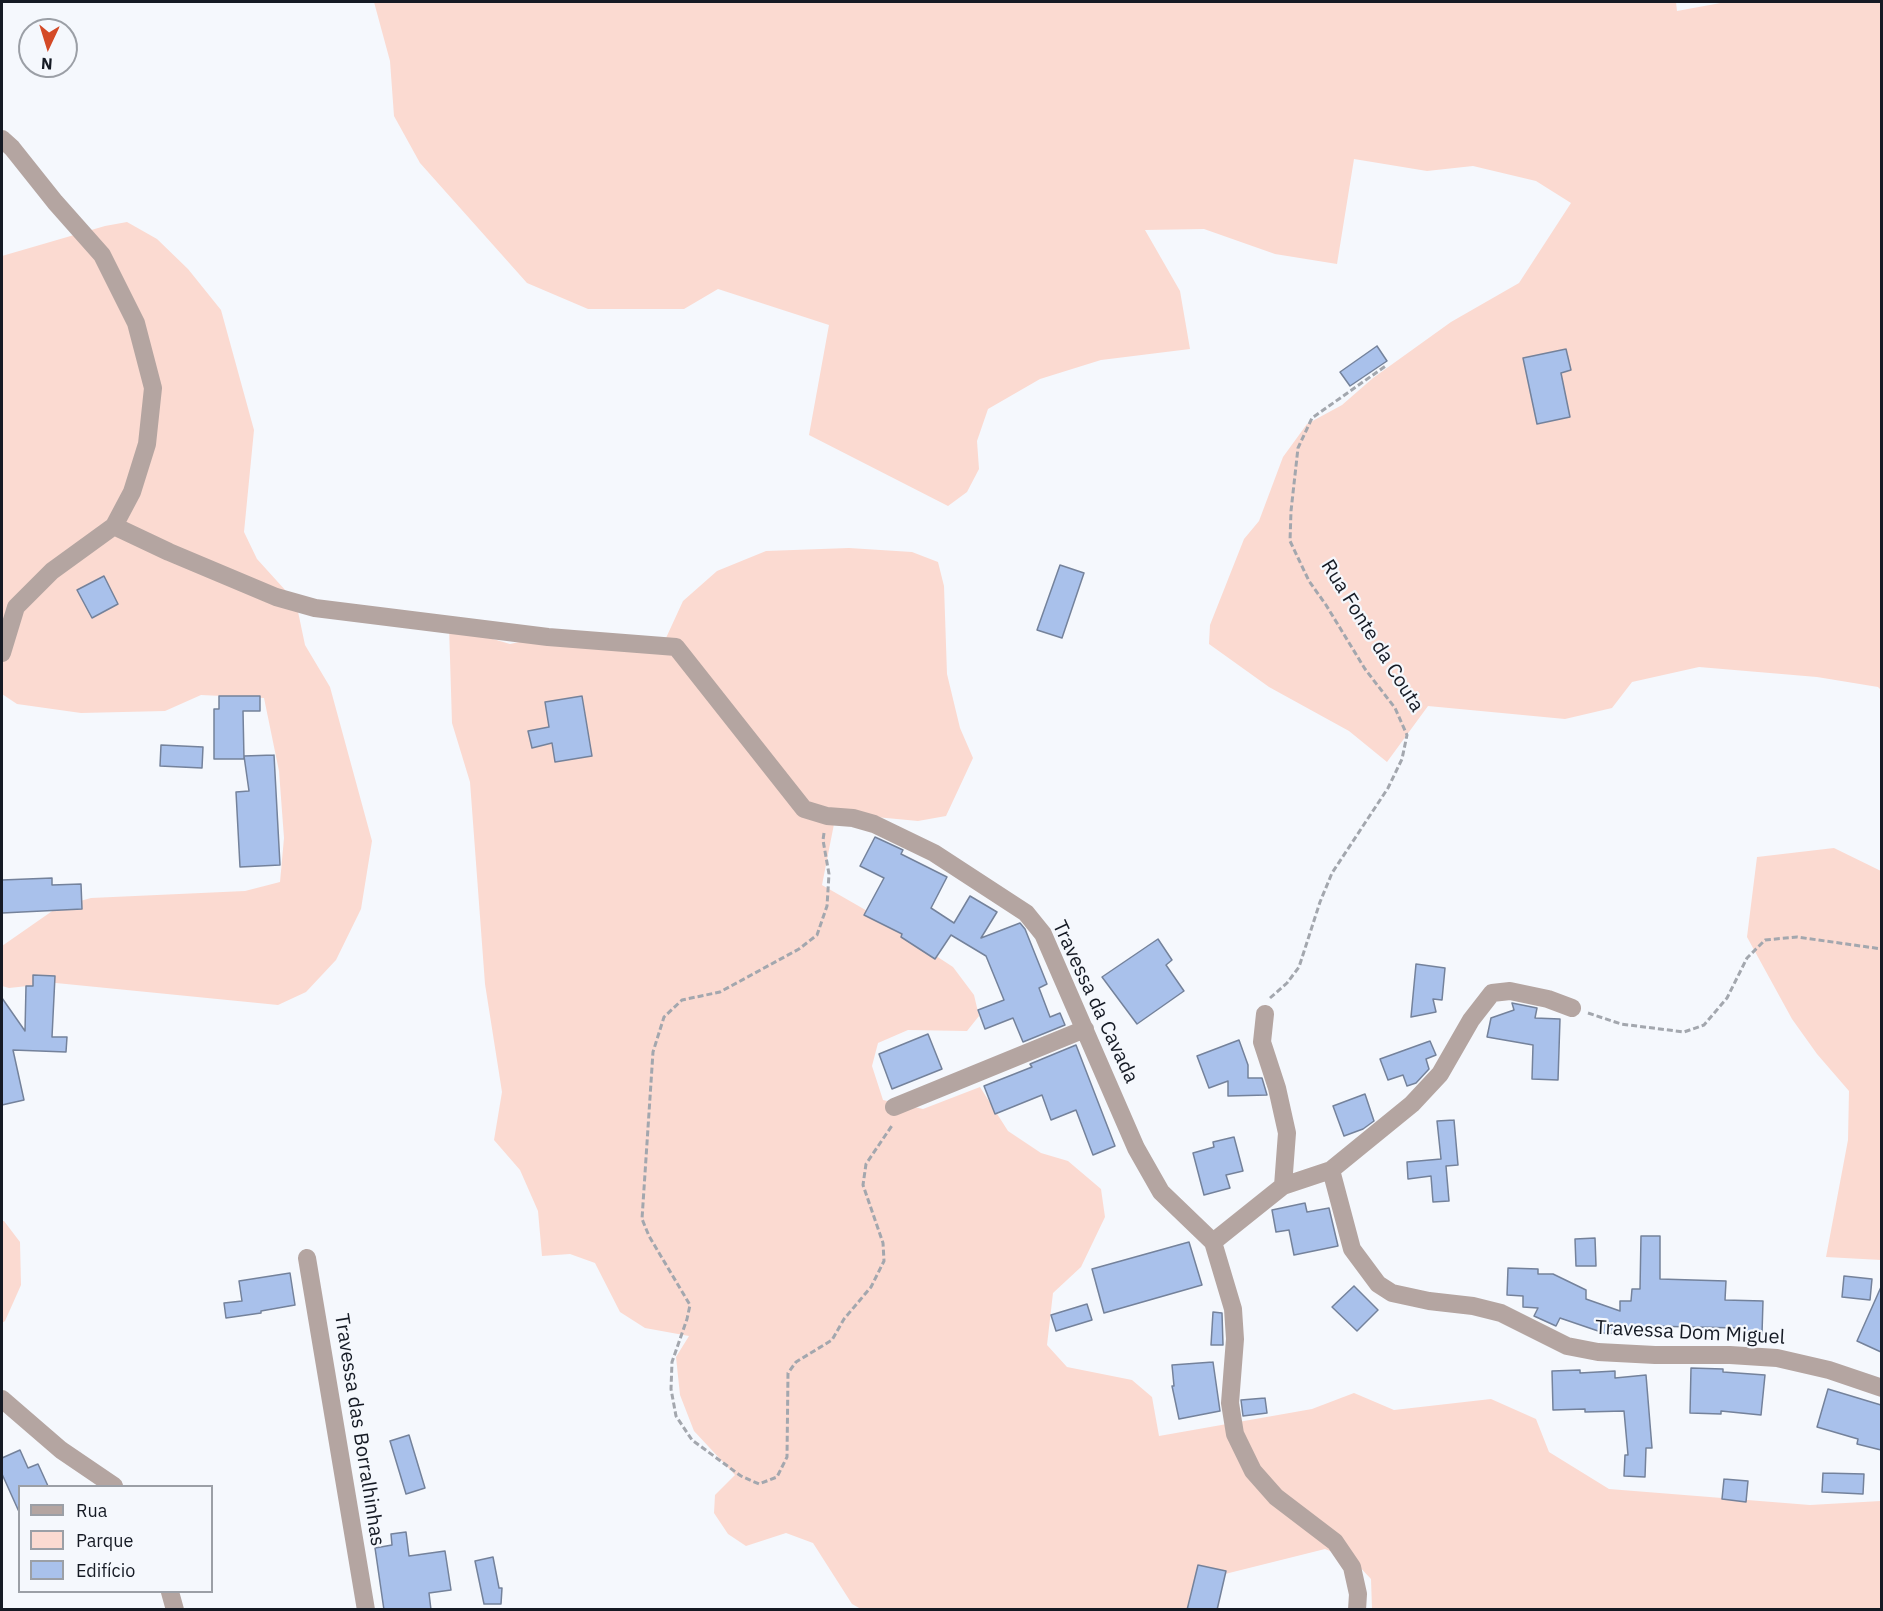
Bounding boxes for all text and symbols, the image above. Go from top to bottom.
north arrow [18,18,78,78]
text: N [40,54,53,74]
street label: Rua Fonte da Couta [1315,555,1429,717]
street label: Travessa da Cavada [1047,917,1143,1087]
street label: Travessa das Borralhinhas [329,1312,389,1548]
street label: Travessa Dom Miguel [1594,1316,1786,1350]
legend [18,1485,213,1593]
text: Rua [76,1499,107,1522]
text: Parque [76,1529,133,1552]
text: Edifício [76,1559,135,1582]

